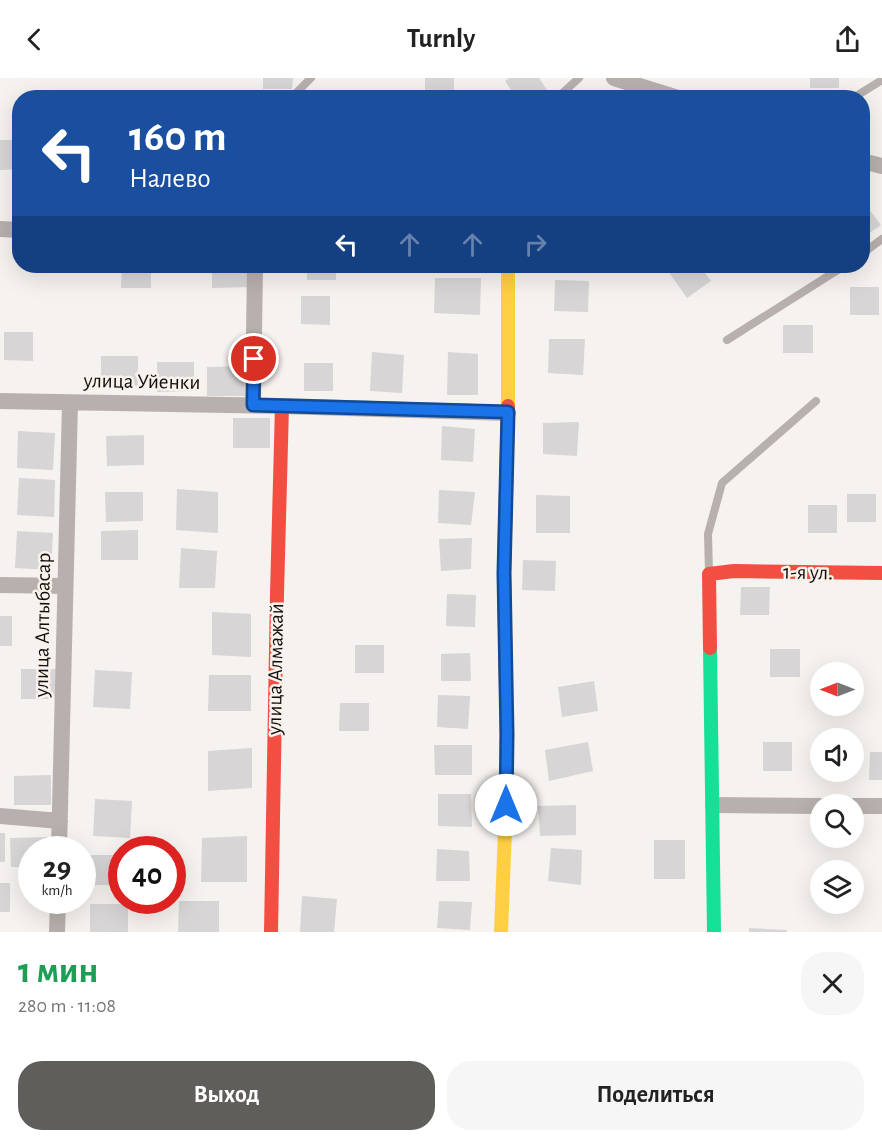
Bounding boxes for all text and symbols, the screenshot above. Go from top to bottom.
icon: back [18,23,51,56]
icon: share [831,23,864,56]
text: Turnly [407,25,475,52]
icon: left [30,114,108,192]
text: 160 m [129,116,227,158]
text: Налево [129,165,211,192]
icon: left [330,228,363,261]
icon: ahead [393,228,426,261]
icon: ahead [456,228,489,261]
icon: right [519,228,552,261]
pin [228,333,279,384]
icon: arrive [237,342,270,375]
street label: улица Уйенки [82,370,201,393]
street label: улица Алтыбасар [31,553,54,698]
street label: 1-я ул. [783,562,833,583]
street label: улица Алмажай [264,603,287,736]
north arrow [810,662,864,716]
map controls [810,662,864,914]
button: sound [810,728,864,782]
position arrow [474,773,538,837]
button: search [810,794,864,848]
speed limit sign: 40 [108,836,186,914]
text: 29 [43,853,71,883]
button: layers [810,860,864,914]
text: km/h [42,883,72,898]
button: close [801,952,864,1015]
text: 1 мин [18,953,98,989]
text: 280 m · 11:08 [18,996,116,1016]
button: Выход [18,1061,435,1130]
button: Поделиться [447,1061,864,1130]

